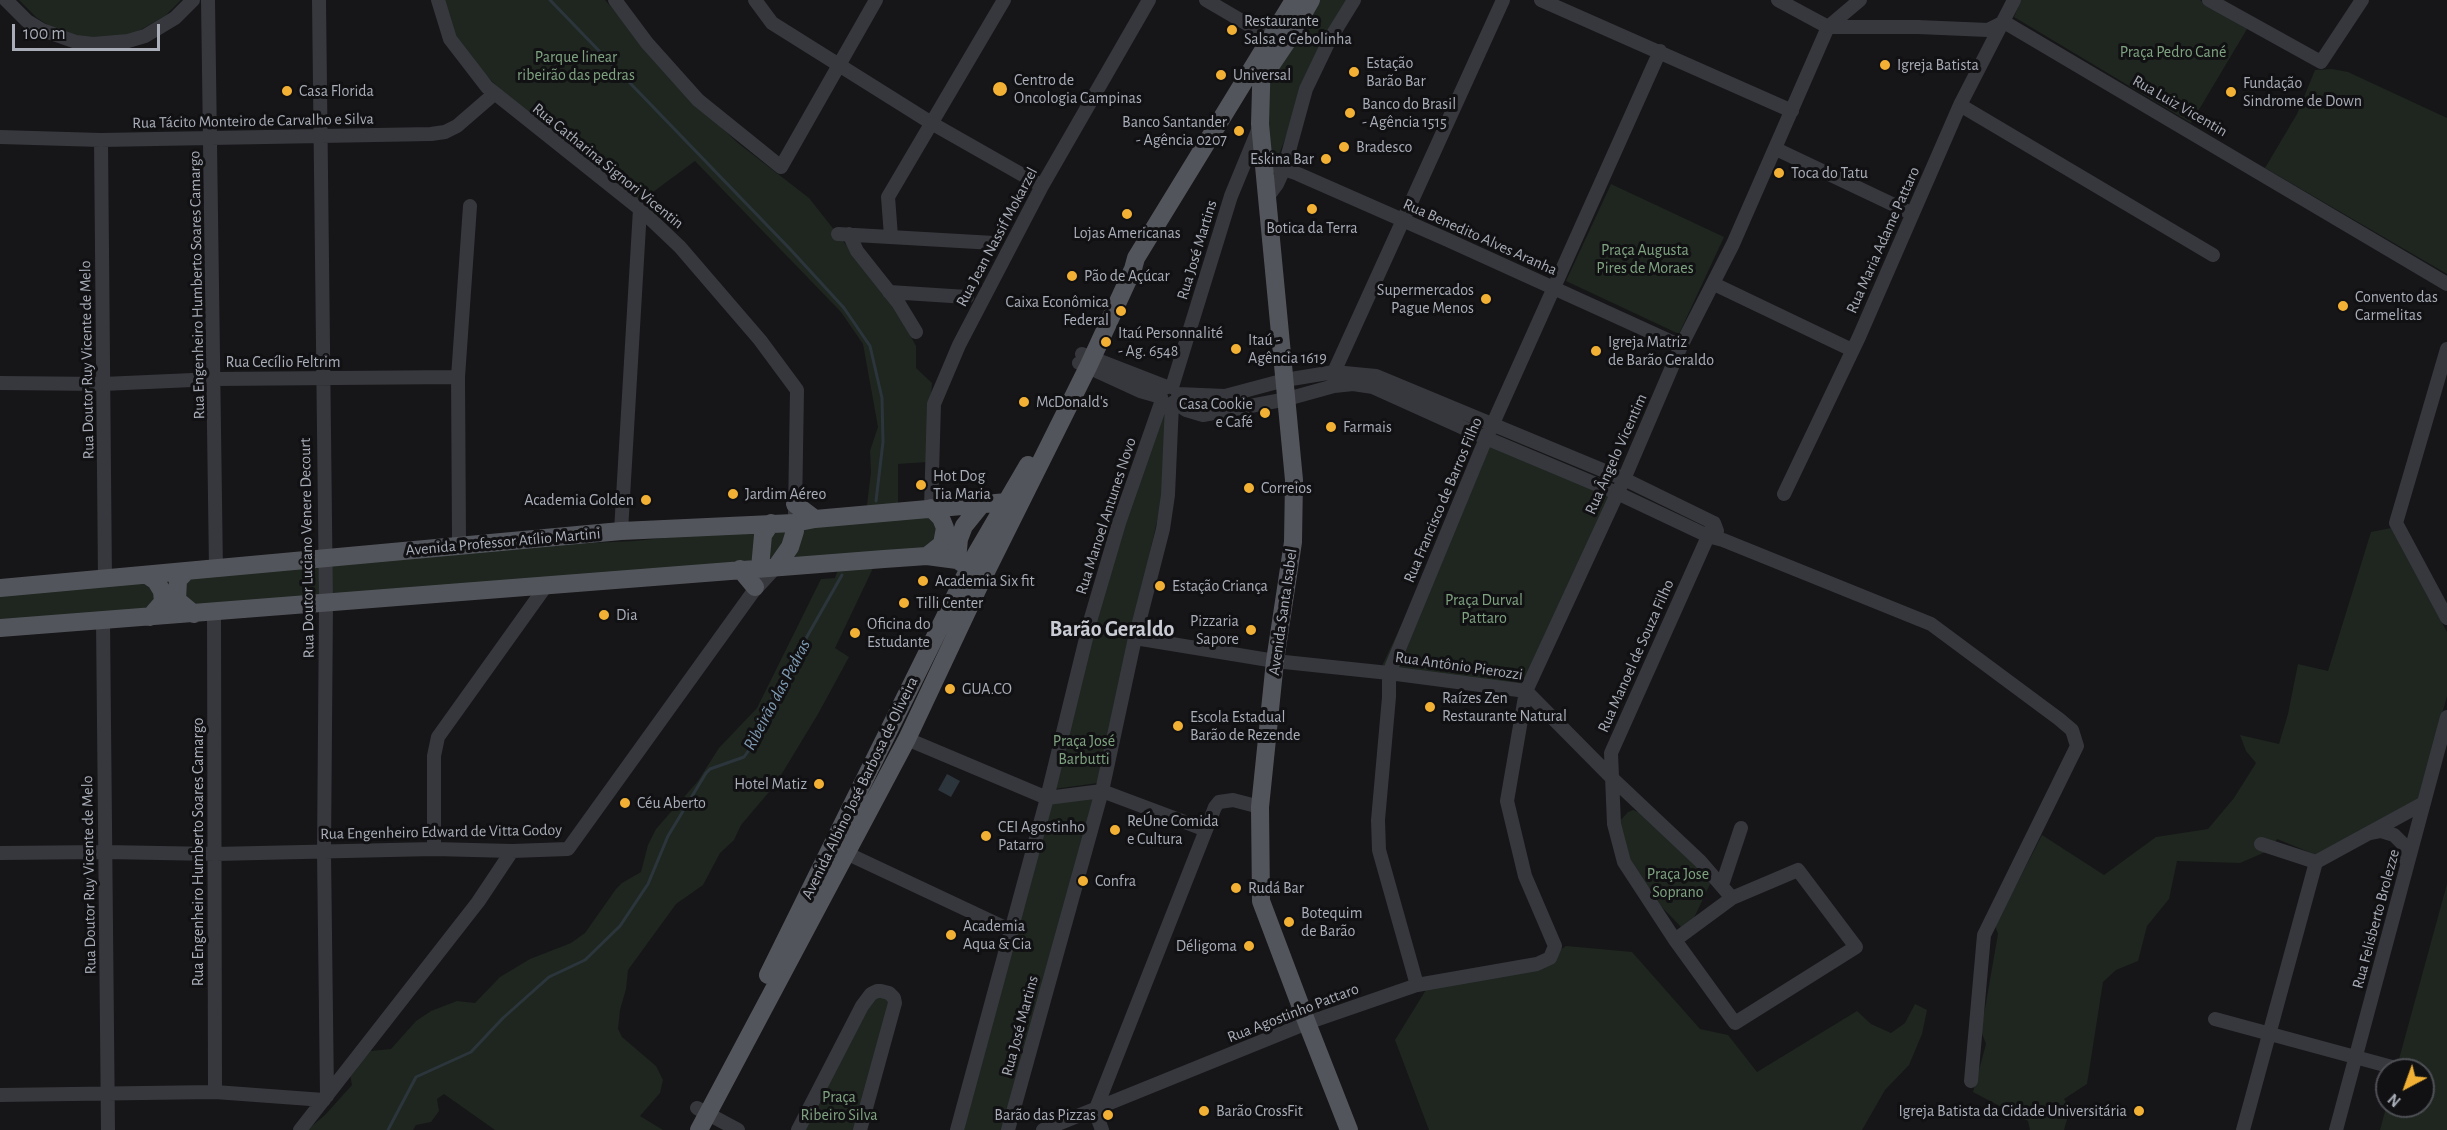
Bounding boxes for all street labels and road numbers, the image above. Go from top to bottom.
street label: Rua Luiz Vicentin [2129,71,2231,141]
street label: Rua Catharina Signori Vicentin [528,99,688,233]
street label: Rua Tácito Monteiro de Carvalho e Silva [132,109,374,133]
street label: Rua Engenheiro Humberto Soares Camargo [185,150,209,420]
street label: Rua Jean Nassif Mokarzel [952,164,1042,310]
street label: Rua Maria Adame Pattaro [1842,164,1924,316]
street label: Rua Benedito Alves Aranha [1400,194,1560,280]
street label: Rua José Martins [1173,198,1221,302]
street label: Rua Doutor Ruy Vicente de Melo [76,260,98,460]
street label: Rua Cecílio Feltrim [225,352,341,372]
street label: Rua Ângelo Vicentim [1581,391,1651,517]
street label: Rua Francisco de Barros Filho [1399,414,1487,586]
street label: Rua Manoel Antunes Novo [1072,435,1140,597]
street label: Rua Doutor Luciano Venere Decourt [295,437,319,659]
street label: Avenida Professor Atílio Martini [405,524,601,560]
street label: Avenida Santa Isabel [1265,547,1301,677]
street label: Rua Manoel de Souza Filho [1594,576,1678,736]
street label: Rua Antônio Pierozzi [1394,648,1524,684]
street label: Avenida Albino José Barbosa de Oliveira [798,674,922,902]
street label: Rua Engenheiro Humberto Soares Camargo [188,718,208,986]
street label: Rua Doutor Ruy Vicente de Melo [78,775,100,975]
street label: Rua Engenheiro Edward de Vitta Godoy [320,820,562,844]
street label: Rua Felisberto Brolezze [2348,847,2404,991]
street label: Rua José Martins [997,974,1043,1078]
street label: Rua Agostinho Pattaro [1225,979,1361,1047]

